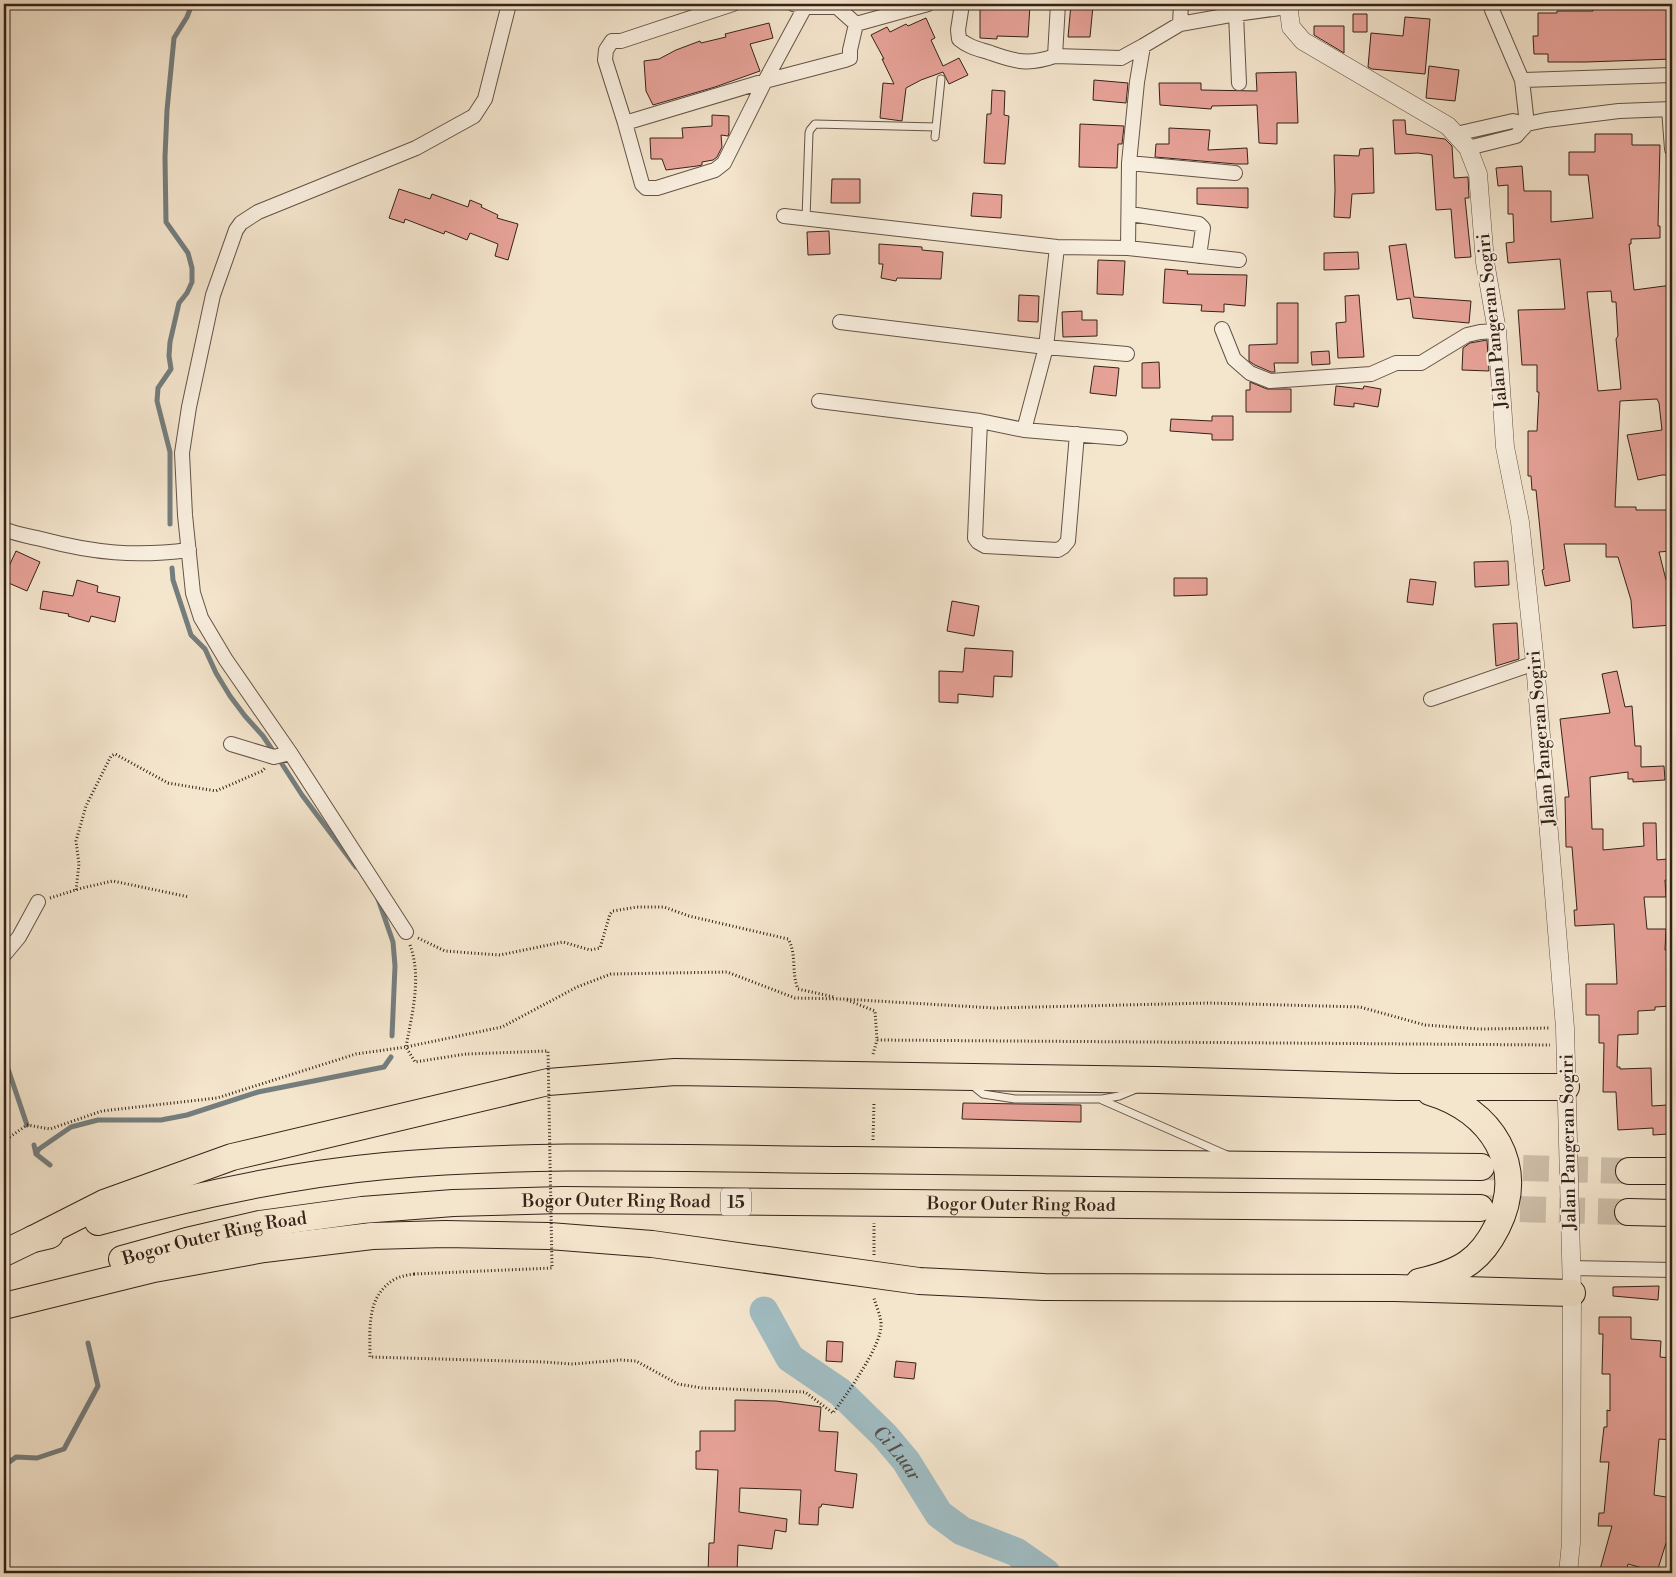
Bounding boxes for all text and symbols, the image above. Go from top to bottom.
street label: Jalan Pangeran Sogiri [1472,232,1513,411]
street label: Jalan Pangeran Sogiri [1522,649,1561,828]
street label: Jalan Pangeran Sogiri [1555,1054,1582,1231]
road number: 15 [721,1188,751,1216]
street label: Bogor Outer Ring Road [521,1189,712,1213]
street label: Bogor Outer Ring Road [926,1192,1117,1217]
street label: Bogor Outer Ring Road [119,1207,309,1271]
water label: Ci Luar [868,1420,927,1486]

